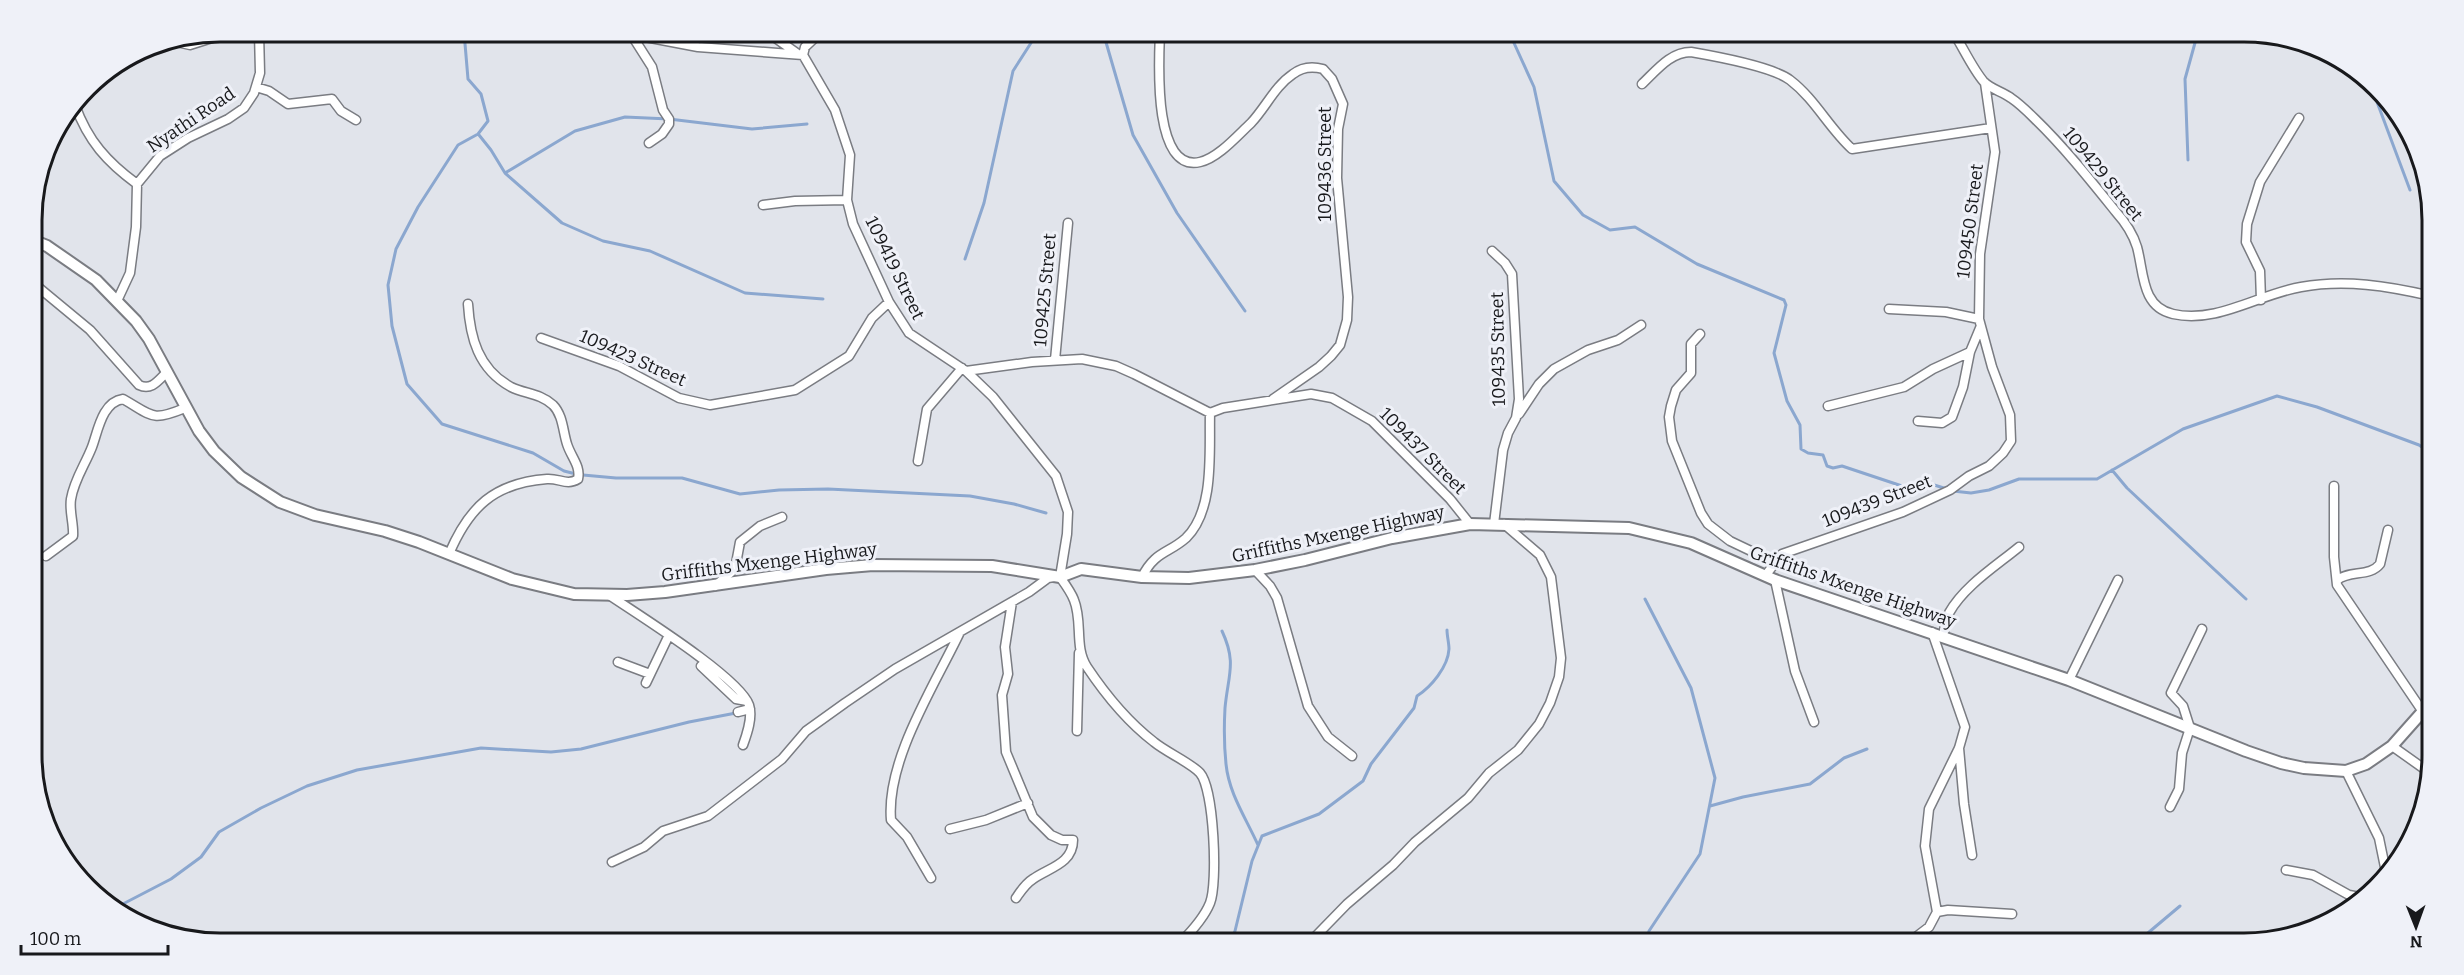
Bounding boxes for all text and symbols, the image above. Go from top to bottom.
street label: Nyathi Road [143,82,240,158]
street label: 109436 Street [1314,106,1336,222]
street label: 109429 Street [2058,123,2148,226]
street label: 109450 Street [1952,162,1988,280]
street label: 109419 Street [861,213,930,324]
street label: 109425 Street [1029,232,1061,348]
street label: 109435 Street [1486,291,1510,406]
street label: 109423 Street [576,325,690,392]
street label: 109437 Street [1375,403,1471,499]
street label: 109439 Street [1819,470,1935,532]
street label: Griffiths Mxenge Highway [1230,501,1447,567]
street label: Griffiths Mxenge Highway [660,538,878,586]
street label: Griffiths Mxenge Highway [1747,541,1960,633]
north arrow [2386,897,2446,957]
scale bar [21,918,168,956]
text: 100 m [30,928,81,950]
text: N [2410,932,2423,951]

